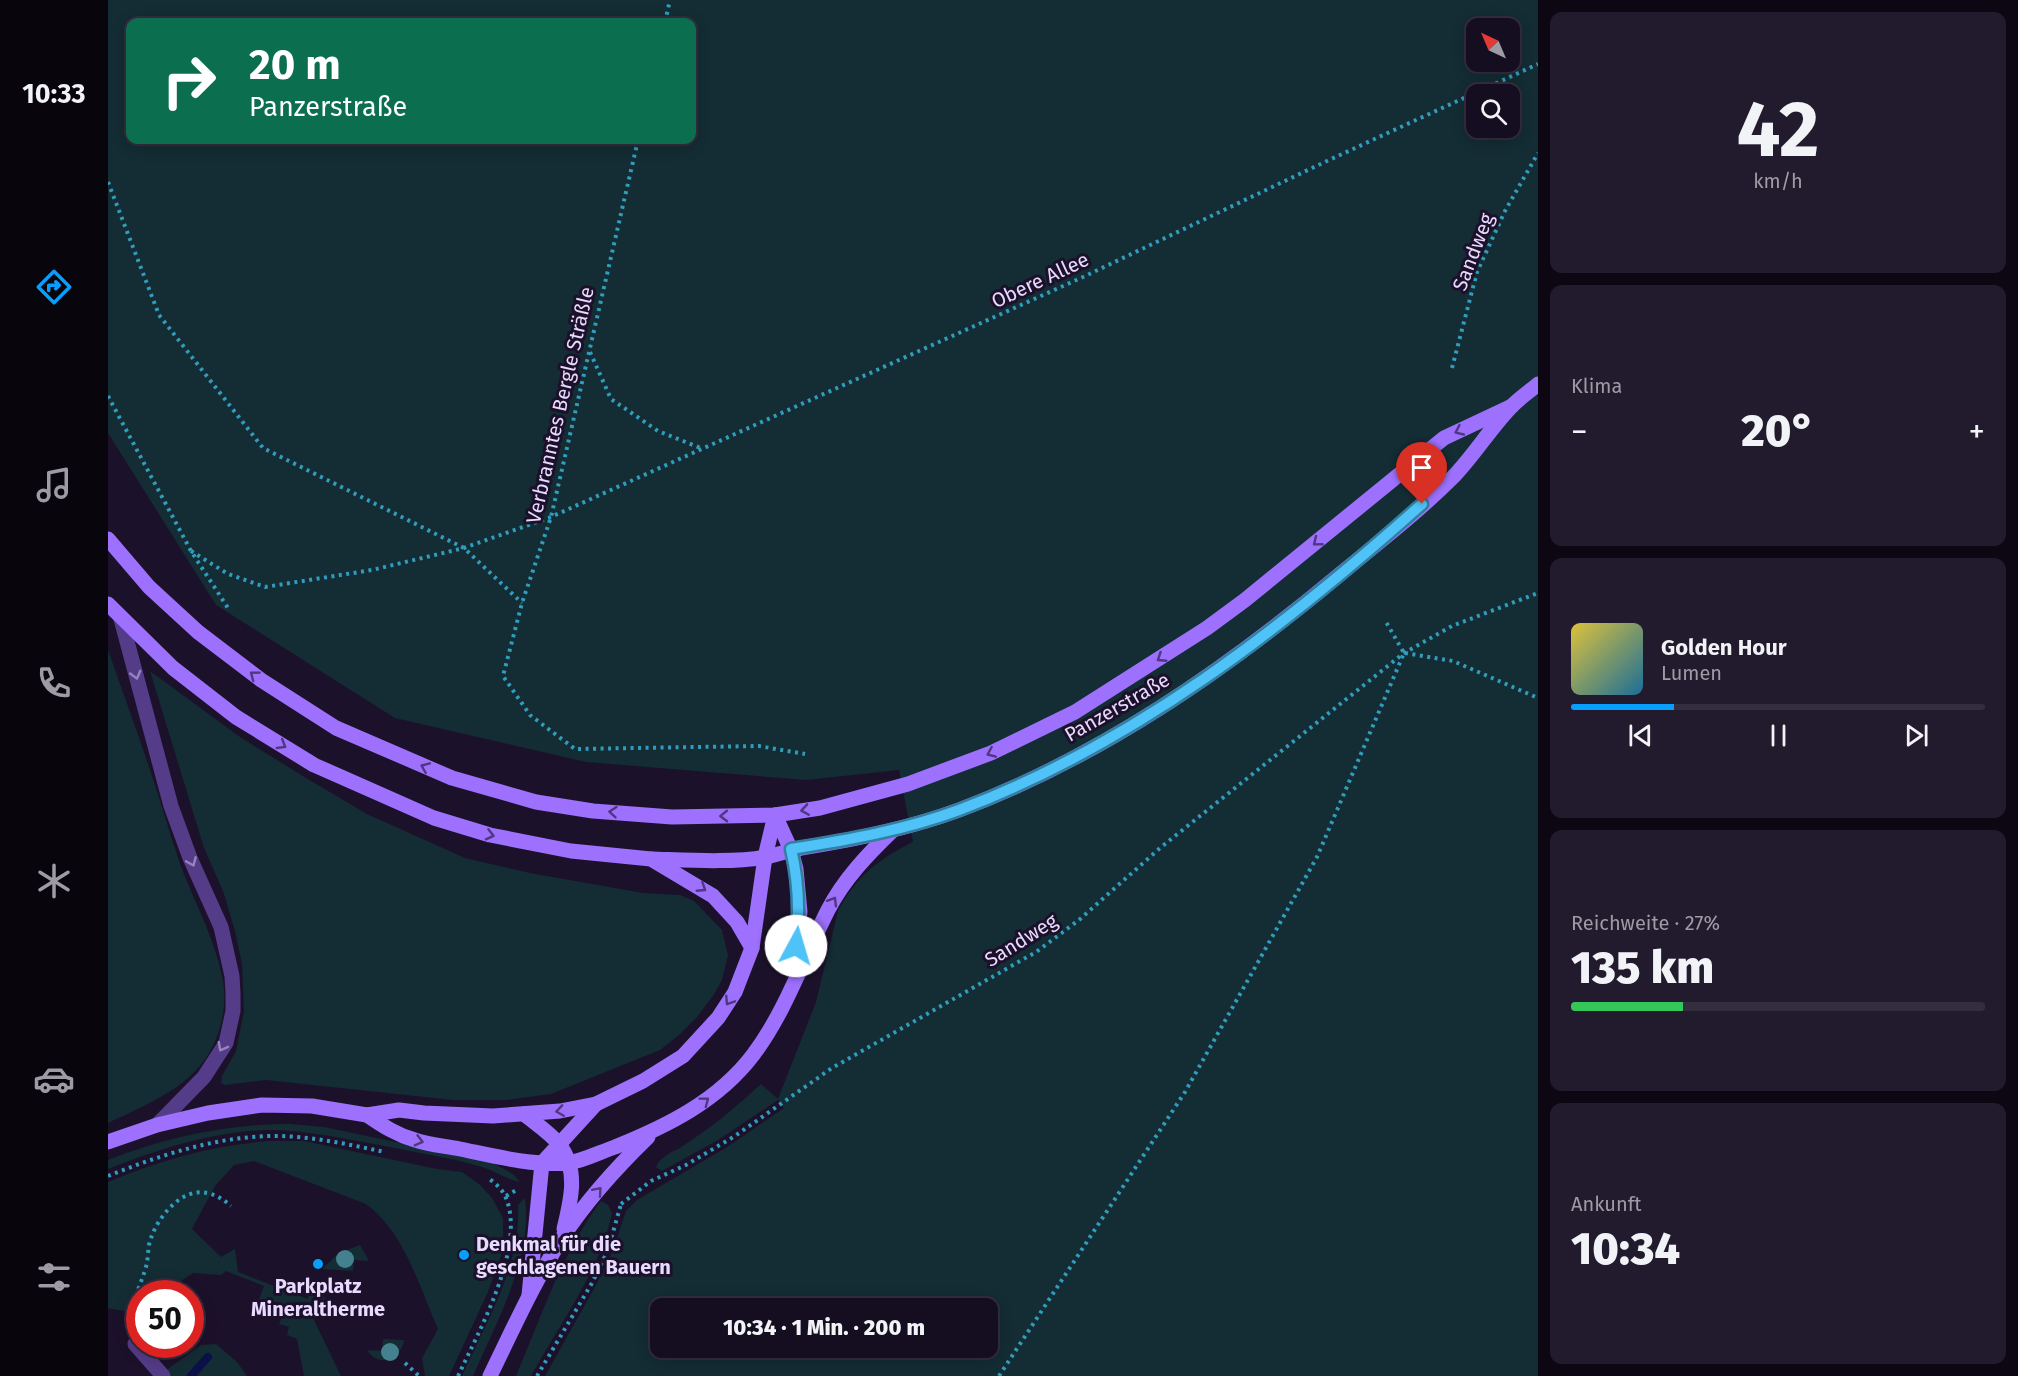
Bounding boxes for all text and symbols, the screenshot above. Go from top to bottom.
north arrow [1466,18,1520,72]
map controls [1466,18,1520,138]
text: 20 m [249,40,341,90]
icon: right [150,42,228,120]
text: 10:33 [22,78,86,110]
text: 42 [1737,83,1819,177]
button: search [1466,84,1520,138]
text: Panzerstraße [249,91,407,123]
text: km/h [1753,169,1803,193]
street label: Sandweg [1447,209,1499,294]
street label: Obere Allee [987,247,1093,313]
icon: directions [33,266,75,308]
street label: Verbranntes Bergle Sträßle [521,284,599,526]
text: Klima [1571,374,1622,398]
text: 20° [1741,404,1815,458]
text: − [1571,412,1588,452]
text: + [1969,412,1985,452]
one-way arrow [1454,423,1465,435]
pin [1396,442,1447,504]
icon: arrive [1405,451,1438,484]
icon: music [33,464,75,506]
one-way arrow [1313,534,1324,545]
text: Golden Hour [1661,634,1787,661]
one-way arrow [1157,651,1167,663]
text: Lumen [1661,661,1722,685]
icon: phone [33,662,75,704]
street label: Panzerstraße [1060,667,1174,747]
one-way arrow [129,669,141,680]
one-way arrow [249,671,260,682]
icon: previous [1624,719,1657,752]
icon: pause [1762,719,1795,752]
icon: next [1900,719,1933,752]
one-way arrow [276,738,286,750]
one-way arrow [986,746,997,758]
one-way arrow [420,762,431,774]
one-way arrow [800,803,810,816]
one-way arrow [609,806,618,819]
one-way arrow [719,810,728,822]
one-way arrow [485,827,495,840]
one-way arrow [185,856,197,867]
icon: climate [33,860,75,902]
one-way arrow [695,881,706,892]
one-way arrow [826,897,837,907]
street label: Sandweg [980,908,1062,972]
text: Reichweite · 27% [1571,911,1720,935]
position arrow [764,914,828,978]
text: 135 km [1571,941,1714,995]
one-way arrow [725,994,736,1005]
one-way arrow [218,1041,229,1052]
icon: car [33,1058,75,1100]
one-way arrow [698,1097,709,1108]
one-way arrow [556,1104,565,1116]
one-way arrow [414,1133,424,1146]
one-way arrow [591,1187,602,1198]
text: Ankunft [1571,1192,1642,1216]
text: 10:34 [1571,1222,1680,1276]
place label: Denkmal für die geschlagenen Bauern [476,1232,671,1279]
marker: Denkmal für die geschlagenen Bauern [457,1248,471,1262]
icon: filters [33,1256,75,1298]
marker: Parkplatz Mineraltherme [311,1257,325,1271]
place label: Parkplatz Mineraltherme [251,1274,385,1321]
speed limit sign: 50 [126,1280,204,1358]
text: 10:34 · 1 Min. · 200 m [723,1314,925,1341]

